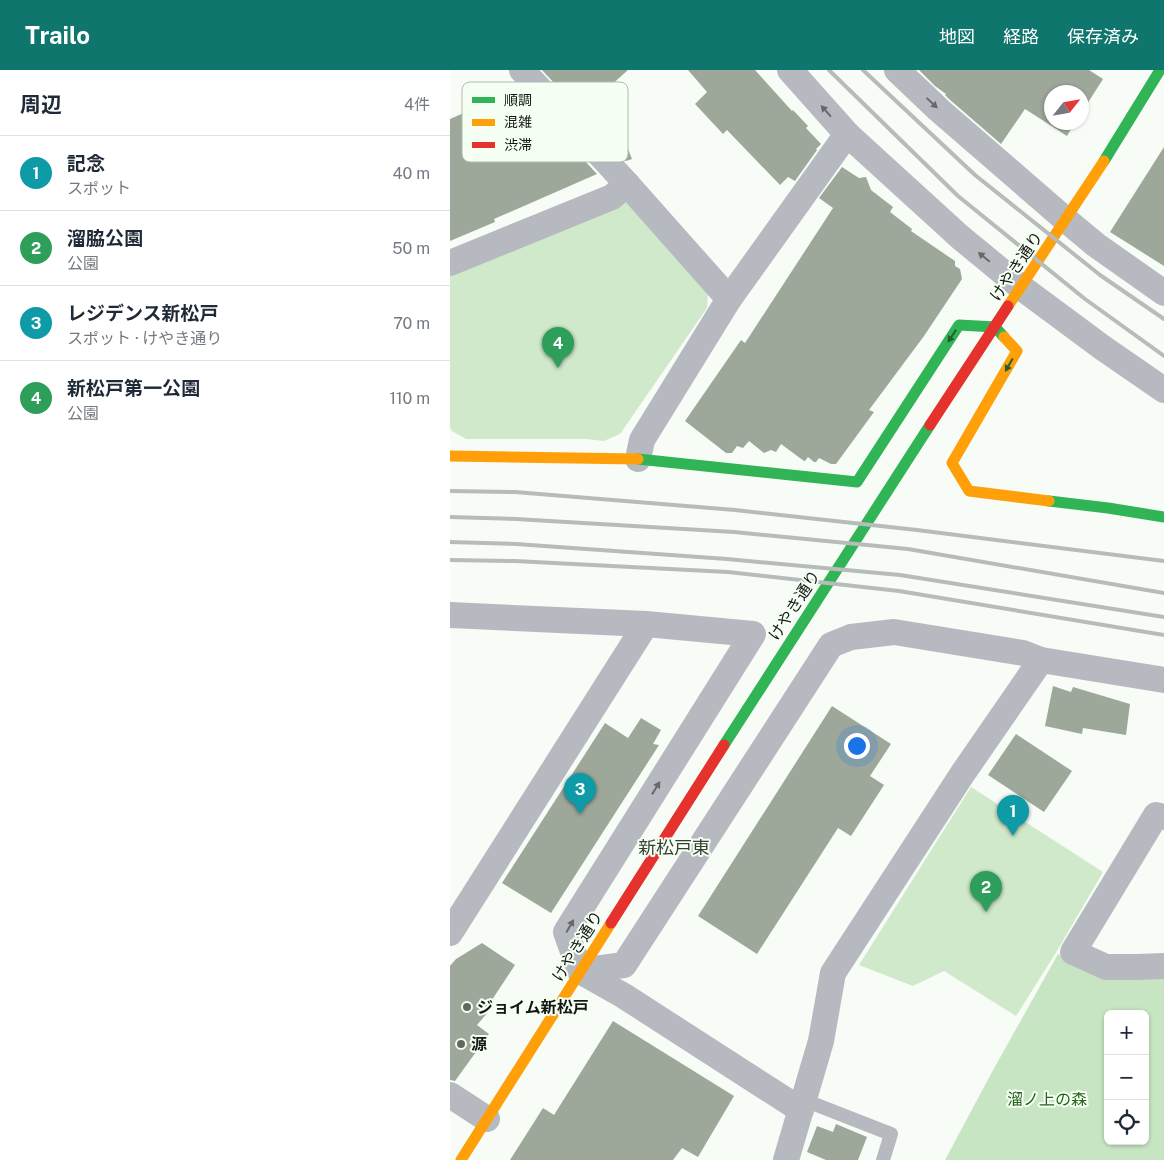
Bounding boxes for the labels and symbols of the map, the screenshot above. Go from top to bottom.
legend [462,82,628,162]
north arrow [1044,85,1089,130]
text: 順調 [504,92,532,108]
one-way arrow [926,97,938,109]
one-way arrow [821,105,832,118]
text: 混雑 [504,114,532,130]
text: 渋滞 [504,137,532,153]
street label: けやき通り [986,228,1047,305]
one-way arrow [978,251,991,262]
pin: 4 [542,327,574,368]
one-way arrow [947,330,957,343]
one-way arrow [1005,358,1014,371]
street label: けやき通り [765,567,824,644]
your location [844,733,870,759]
pin: 3 [564,773,596,814]
one-way arrow [652,782,661,795]
pin: 1 [997,795,1029,836]
district label: 新松戸東 [638,837,710,858]
pin: 2 [970,871,1002,912]
street label: けやき通り [548,907,607,985]
one-way arrow [566,918,574,933]
place label: ジョイム新松戸 [477,998,589,1017]
marker: ジョイム新松戸 [461,1001,473,1013]
place label: 源 [471,1035,487,1054]
marker: 源 [455,1038,467,1050]
park label: 溜ノ上の森 [1007,1090,1087,1109]

